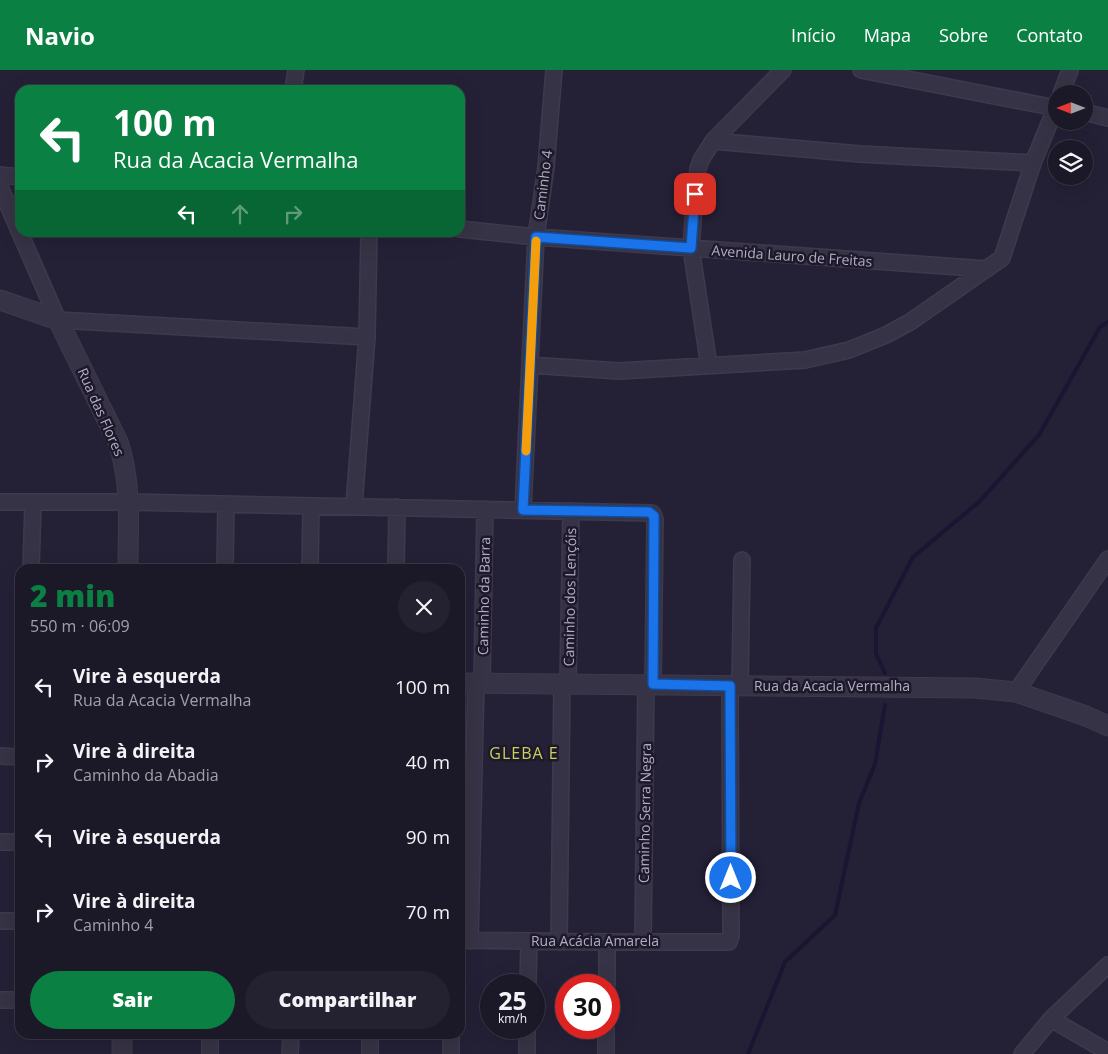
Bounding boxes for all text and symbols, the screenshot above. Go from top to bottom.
text: Navio [25,19,95,52]
text: Início [791,23,836,47]
text: Mapa [864,23,911,47]
text: Sobre [939,23,988,47]
text: Contato [1016,23,1083,47]
north arrow [1048,85,1092,130]
map controls [1048,85,1093,185]
text: 100 m [113,99,217,146]
icon: left [30,105,95,170]
button: layers [1048,140,1093,185]
text: Rua da Acacia Vermalha [113,144,358,174]
street label: Caminho 4 [529,149,556,221]
pin [674,173,716,215]
icon: arrive [681,180,709,208]
icon: left [173,200,201,228]
icon: ahead [226,200,254,228]
icon: right [279,200,307,228]
street label: Avenida Lauro de Freitas [711,240,873,271]
street label: Rua das Flores [74,365,130,459]
street label: Caminho dos Lençóis [559,527,580,667]
street label: Caminho da Barra [473,537,494,655]
text: 2 min [30,575,115,616]
button: close [398,581,450,633]
text: 550 m · 06:09 [30,615,130,637]
text: Vire à esquerda [73,663,221,689]
icon: left [30,673,58,701]
text: 100 m [395,674,450,700]
street label: Rua da Acacia Vermalha [754,676,910,695]
text: Rua da Acacia Vermalha [73,689,252,711]
text: Vire à direita [73,738,196,764]
district label: GLEBA E [489,742,559,764]
street label: Caminho Serra Negra [634,743,655,883]
icon: right [30,748,58,776]
text: 40 m [406,749,450,775]
text: Caminho da Abadia [73,764,219,786]
icon: left [30,823,58,851]
text: Vire à esquerda [73,824,221,850]
text: 90 m [406,824,450,850]
position arrow [704,851,756,903]
text: Vire à direita [73,888,196,914]
icon: right [30,898,58,926]
text: 70 m [406,899,450,925]
text: Caminho 4 [73,914,153,936]
street label: Rua Acácia Amarela [531,931,659,950]
button: Sair [30,971,235,1029]
button: Compartilhar [245,971,450,1029]
speed limit sign: 30 [555,974,620,1039]
text: 25 [498,983,527,1017]
text: km/h [498,1010,527,1027]

